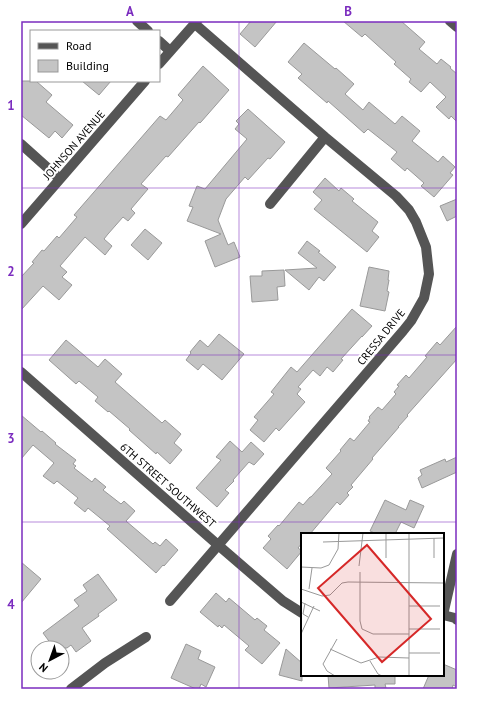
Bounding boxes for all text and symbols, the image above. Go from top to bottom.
text: A [126,3,134,20]
text: B [344,3,352,20]
legend [30,30,160,82]
text: Road [66,38,91,53]
text: Building [66,58,109,73]
text: 1 [7,97,15,114]
street label: JOHNSON AVENUE [39,107,108,183]
text: 2 [7,263,15,280]
street label: CRESSA DRIVE [354,306,408,368]
text: 3 [7,430,15,447]
street label: 6TH STREET SOUTHWEST [117,440,219,530]
inset map [301,533,444,676]
text: 4 [7,596,15,613]
north arrow [30,640,70,680]
text: N [36,660,51,675]

